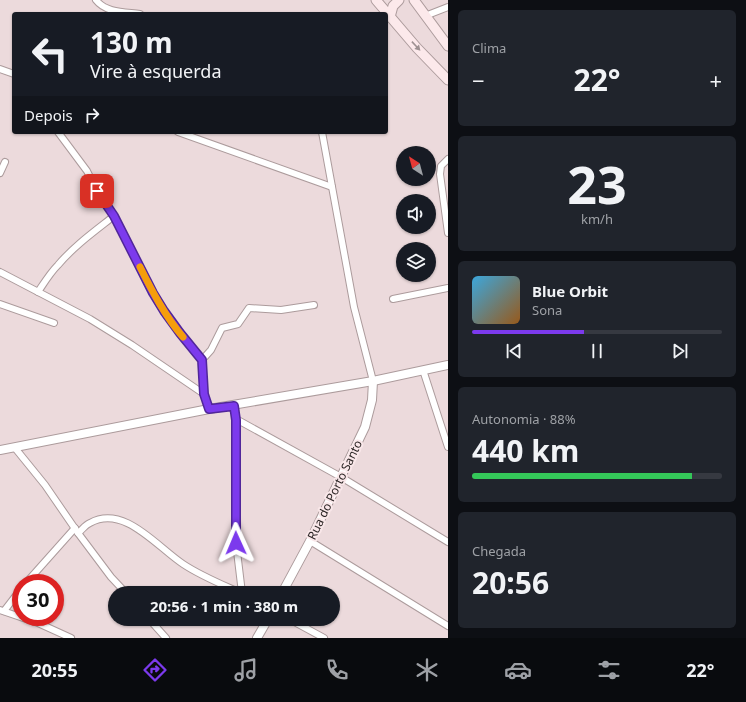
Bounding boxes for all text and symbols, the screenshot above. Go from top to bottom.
text: 130 m [90,23,173,61]
icon: left [24,28,76,80]
text: Clima [472,39,506,57]
one-way arrow [411,42,420,51]
text: Vire à esquerda [90,59,222,83]
text: 22° [573,59,621,100]
text: − [472,65,485,95]
text: + [709,65,722,95]
icon: right [81,104,103,126]
text: Depois [24,105,73,125]
north arrow [396,146,436,186]
map controls [396,146,436,282]
text: 23 [567,148,627,219]
pin [80,174,114,208]
icon: arrive [86,180,108,202]
button: sound [396,194,436,234]
text: km/h [581,210,613,228]
button: layers [396,242,436,282]
text: Blue Orbit [532,281,608,301]
text: Sona [532,301,562,319]
icon: previous [503,340,525,362]
icon: pause [586,340,608,362]
icon: next [669,340,691,362]
text: Autonomia · 88% [472,410,576,428]
text: 440 km [472,430,579,471]
street label: Rua do Porto Santo [303,437,366,542]
position arrow [215,522,257,564]
text: Chegada [472,542,526,560]
text: 20:56 [472,562,549,603]
speed limit sign: 30 [12,574,64,626]
text: 20:56 · 1 min · 380 m [150,596,298,616]
icon: directions [141,656,169,684]
icon: music [232,656,260,684]
icon: phone [323,656,351,684]
icon: climate [413,656,441,684]
icon: car [504,656,532,684]
icon: filters [595,656,623,684]
text: 20:55 [31,658,78,682]
text: 22° [686,658,715,682]

